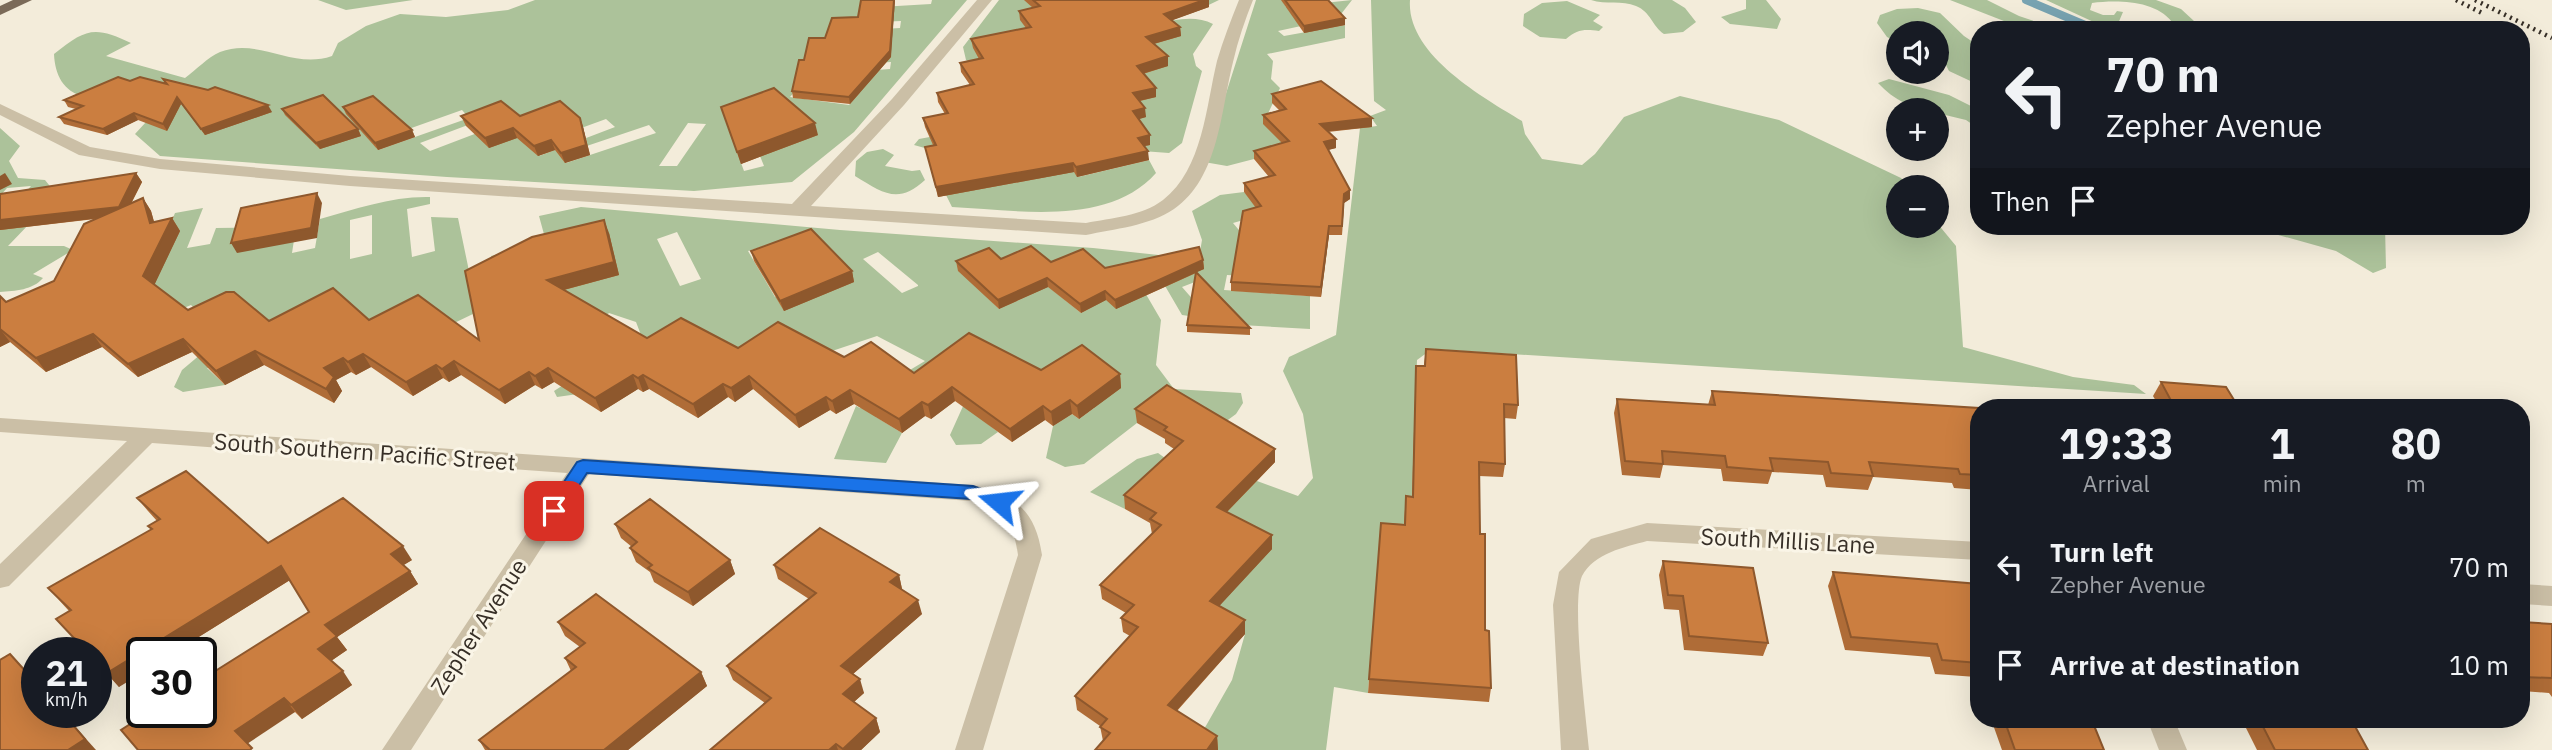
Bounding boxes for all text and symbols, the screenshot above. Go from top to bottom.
map controls [1886,21,1949,238]
button: sound [1886,21,1949,84]
text: 70 m [2106,42,2220,105]
icon: left [1991,49,2082,140]
button: + [1886,98,1949,161]
text: Zepher Avenue [2106,104,2322,146]
button: − [1886,175,1949,238]
icon: arrive [2064,182,2102,220]
text: Then [1991,184,2050,218]
text: 19:33 [2059,416,2174,471]
text: 1 [2270,416,2295,471]
text: 80 [2391,416,2441,471]
street label: South Southern Pacific Street [213,425,517,477]
position arrow [962,465,1036,539]
text: Arrival [2083,468,2150,498]
text: min [2263,468,2302,498]
text: m [2406,468,2426,498]
pin [524,481,584,541]
icon: arrive [535,492,573,530]
street label: South Millis Lane [1700,520,1876,560]
text: Turn left [2050,535,2153,569]
icon: left [1991,548,2029,586]
text: 70 m [2449,550,2509,584]
street label: Zepher Avenue [423,553,533,699]
text: Zepher Avenue [2050,569,2206,599]
speed limit sign: 30 [126,637,217,728]
icon: arrive [1991,646,2029,684]
text: Arrive at destination [2050,648,2300,682]
text: 10 m [2449,648,2509,682]
text: 21 [45,650,88,696]
text: km/h [45,688,88,711]

